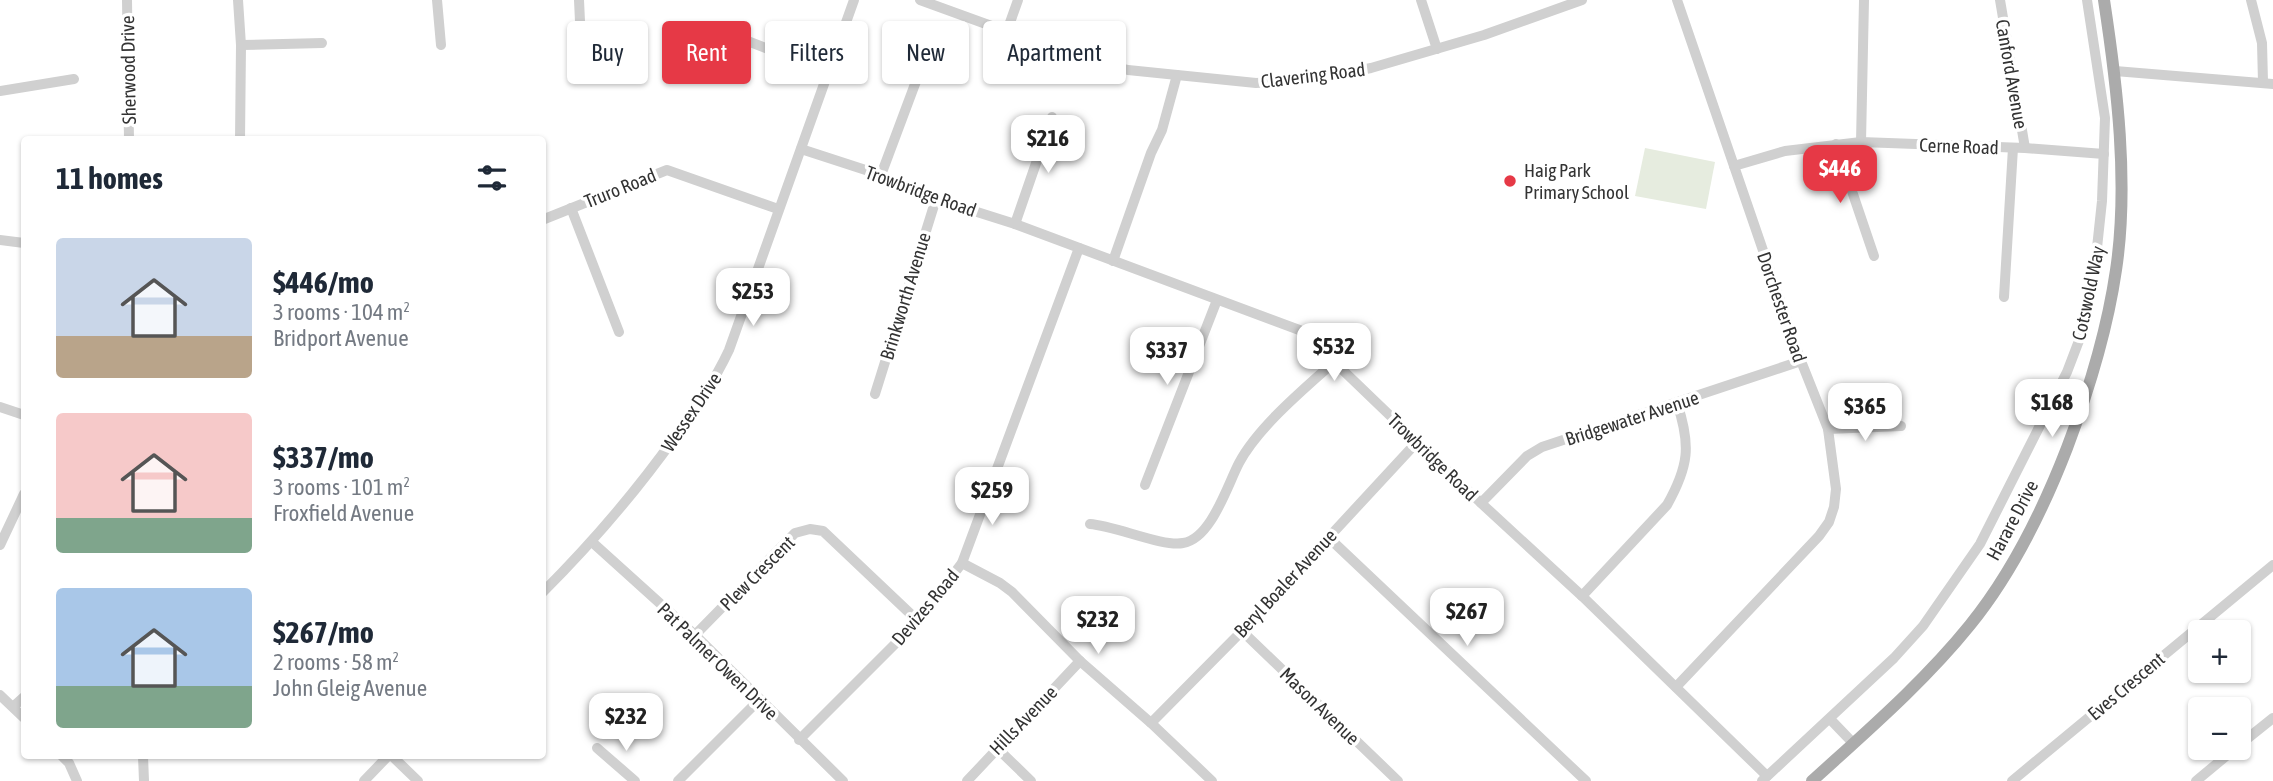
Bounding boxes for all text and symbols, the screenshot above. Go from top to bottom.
street label: Sherwood Drive [116,15,140,125]
street label: Canford Avenue [1992,18,2032,130]
chip: Buy [567,21,648,84]
chip: Rent [662,21,751,84]
chip: Filters [765,21,868,84]
chip: New [882,21,969,84]
chip: Apartment [983,21,1126,84]
street label: Clavering Road [1260,58,1366,92]
pin: $216 [1007,116,1089,175]
text: $216 [1027,125,1069,151]
street label: Cerne Road [1919,134,1999,158]
pin: $446 [1799,146,1881,205]
text: $446 [1819,155,1861,181]
icon: filters [473,159,511,197]
place label: Haig Park Primary School [1524,159,1629,203]
text: 11 homes [56,161,163,195]
street label: Trowbridge Road [863,161,979,221]
street label: Truro Road [581,164,659,212]
marker: Haig Park Primary School [1502,173,1518,189]
street label: Brinkworth Avenue [875,230,935,362]
street label: Cotswold Way [2067,244,2109,342]
street label: Dorchester Road [1753,249,1811,365]
text: $446/mo [273,265,374,299]
icon: home [112,266,196,350]
pin: $253 [712,268,794,328]
text: $253 [732,278,774,304]
text: 3 rooms · 104 m² [273,299,410,325]
pin: $532 [1293,324,1375,383]
text: Bridport Avenue [273,325,409,351]
pin: $337 [1126,328,1208,387]
text: $532 [1313,333,1355,359]
text: $337 [1146,337,1188,363]
street label: Wessex Drive [656,368,726,456]
pin: $168 [2011,380,2093,439]
pin: $365 [1824,384,1906,443]
street label: Bridgewater Avenue [1563,386,1701,450]
text: $168 [2031,389,2073,415]
text: $365 [1844,393,1886,419]
street label: Trowbridge Road [1384,409,1482,505]
text: $337/mo [273,440,374,474]
icon: home [112,441,196,525]
pin: $259 [951,468,1033,527]
text: 3 rooms · 101 m² [273,474,410,500]
street label: Harare Drive [1982,476,2042,564]
text: $259 [971,477,1013,503]
text: Froxfield Avenue [273,500,414,526]
street label: Beryl Boaler Avenue [1229,524,1341,642]
street label: Plew Crescent [715,531,799,615]
street label: Devizes Road [887,565,963,649]
pin: $267 [1426,588,1508,648]
pin: $232 [1057,596,1139,656]
street label: Pat Palmer Owen Drive [653,598,783,724]
text: $267 [1446,598,1488,624]
text: $232 [1077,606,1119,632]
text: $267/mo [273,615,374,649]
icon: home [112,616,196,700]
map controls [2188,620,2251,760]
button: + [2188,620,2251,683]
street label: Eves Crescent [2083,648,2169,724]
text: 2 rooms · 58 m² [273,649,399,675]
street label: Mason Avenue [1276,663,1364,749]
text: John Gleig Avenue [273,675,427,701]
street label: Hills Avenue [985,681,1061,759]
pin: $232 [585,694,667,753]
button: − [2188,697,2251,760]
text: $232 [605,703,647,729]

